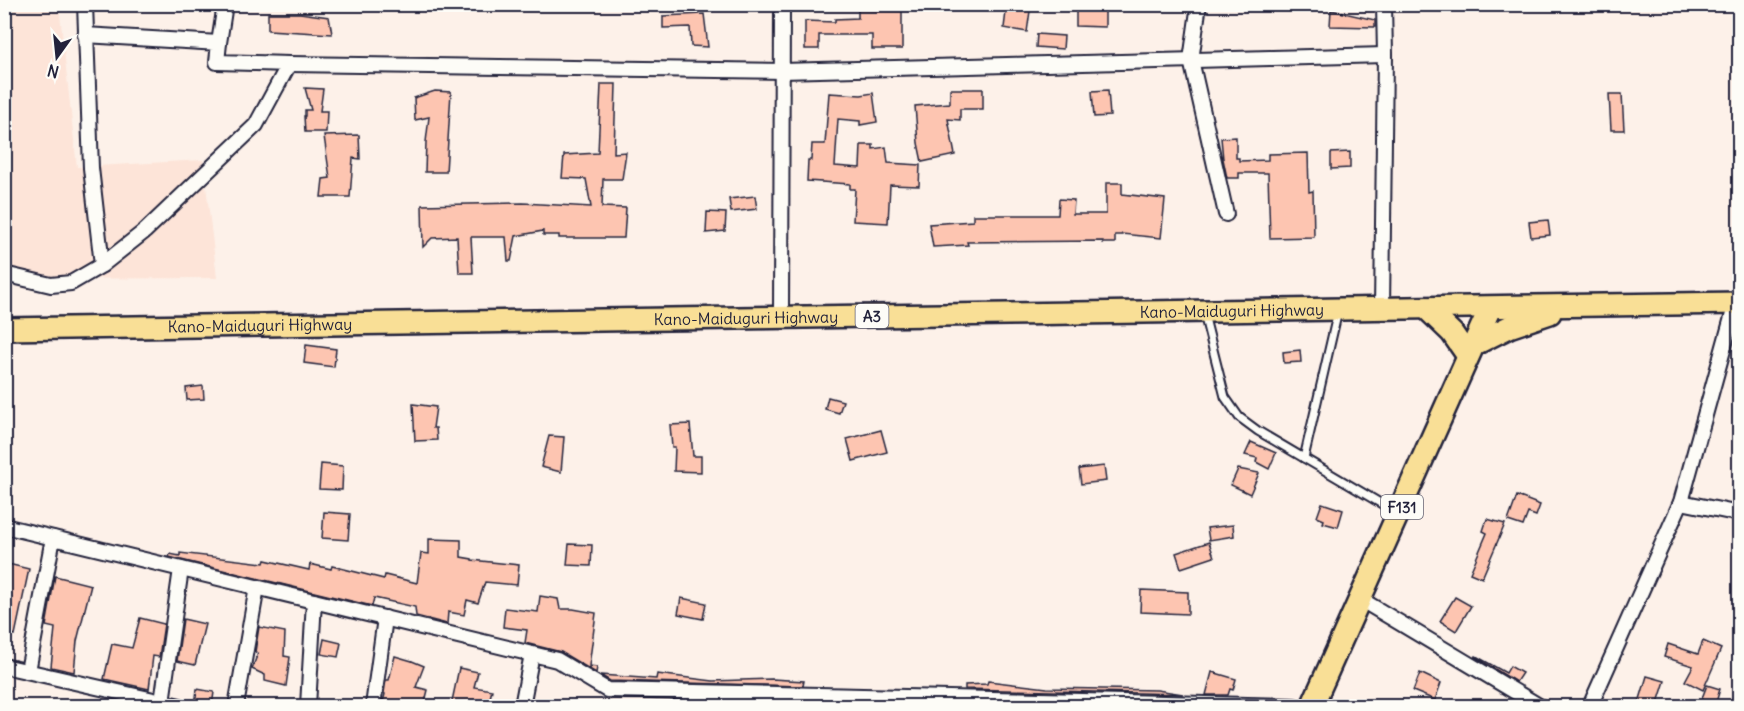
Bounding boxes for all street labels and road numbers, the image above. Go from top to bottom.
street label: Kano-Maiduguri Highway [1139,299,1324,322]
road number: A3 [856,304,888,328]
street label: Kano-Maiduguri Highway [654,307,838,329]
street label: Kano-Maiduguri Highway [168,314,352,337]
road number: F131 [1381,495,1423,519]

